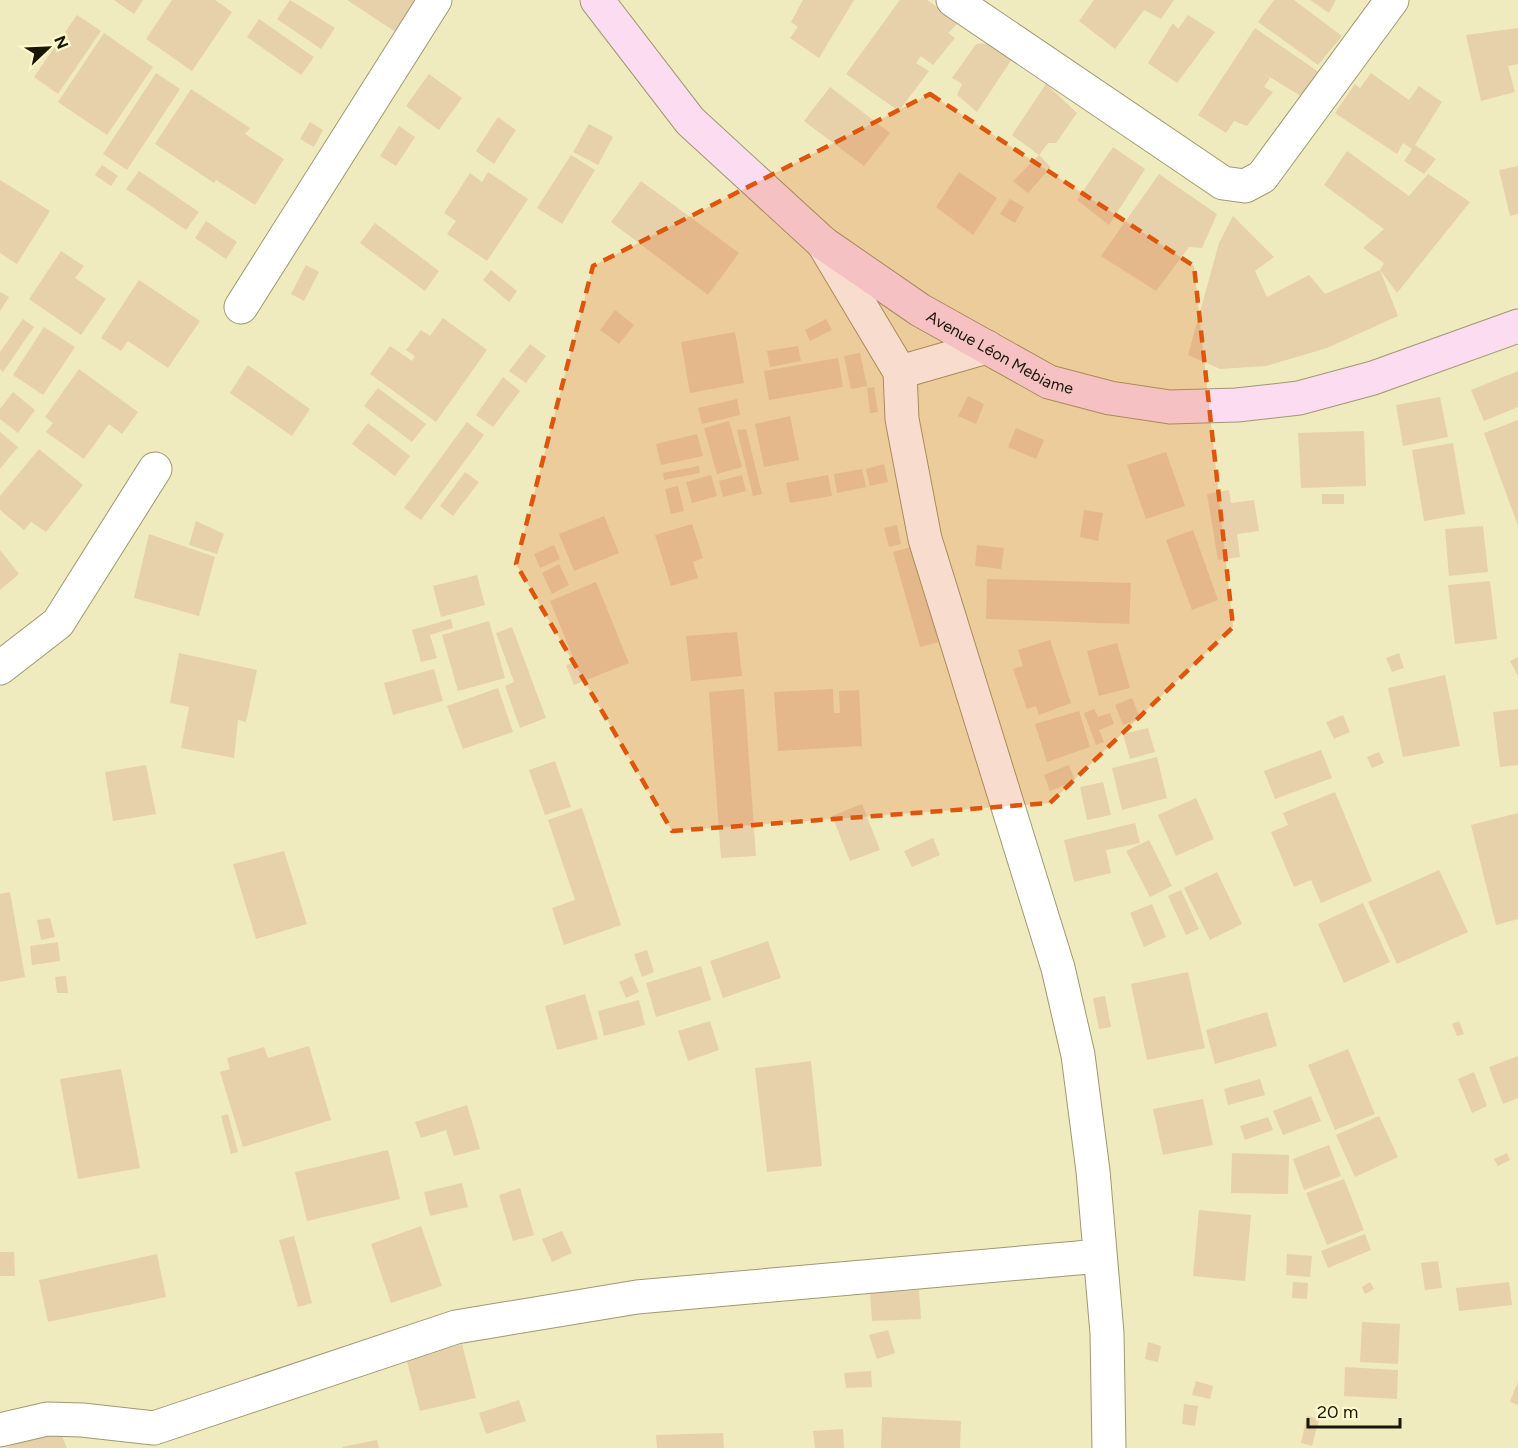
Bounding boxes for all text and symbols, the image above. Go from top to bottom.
north arrow [18,18,78,78]
text: N [50,33,73,52]
street label: Avenue Léon Mebiame [924,306,1076,398]
scale bar [1308,1391,1400,1429]
text: 20 m [1317,1401,1358,1423]

